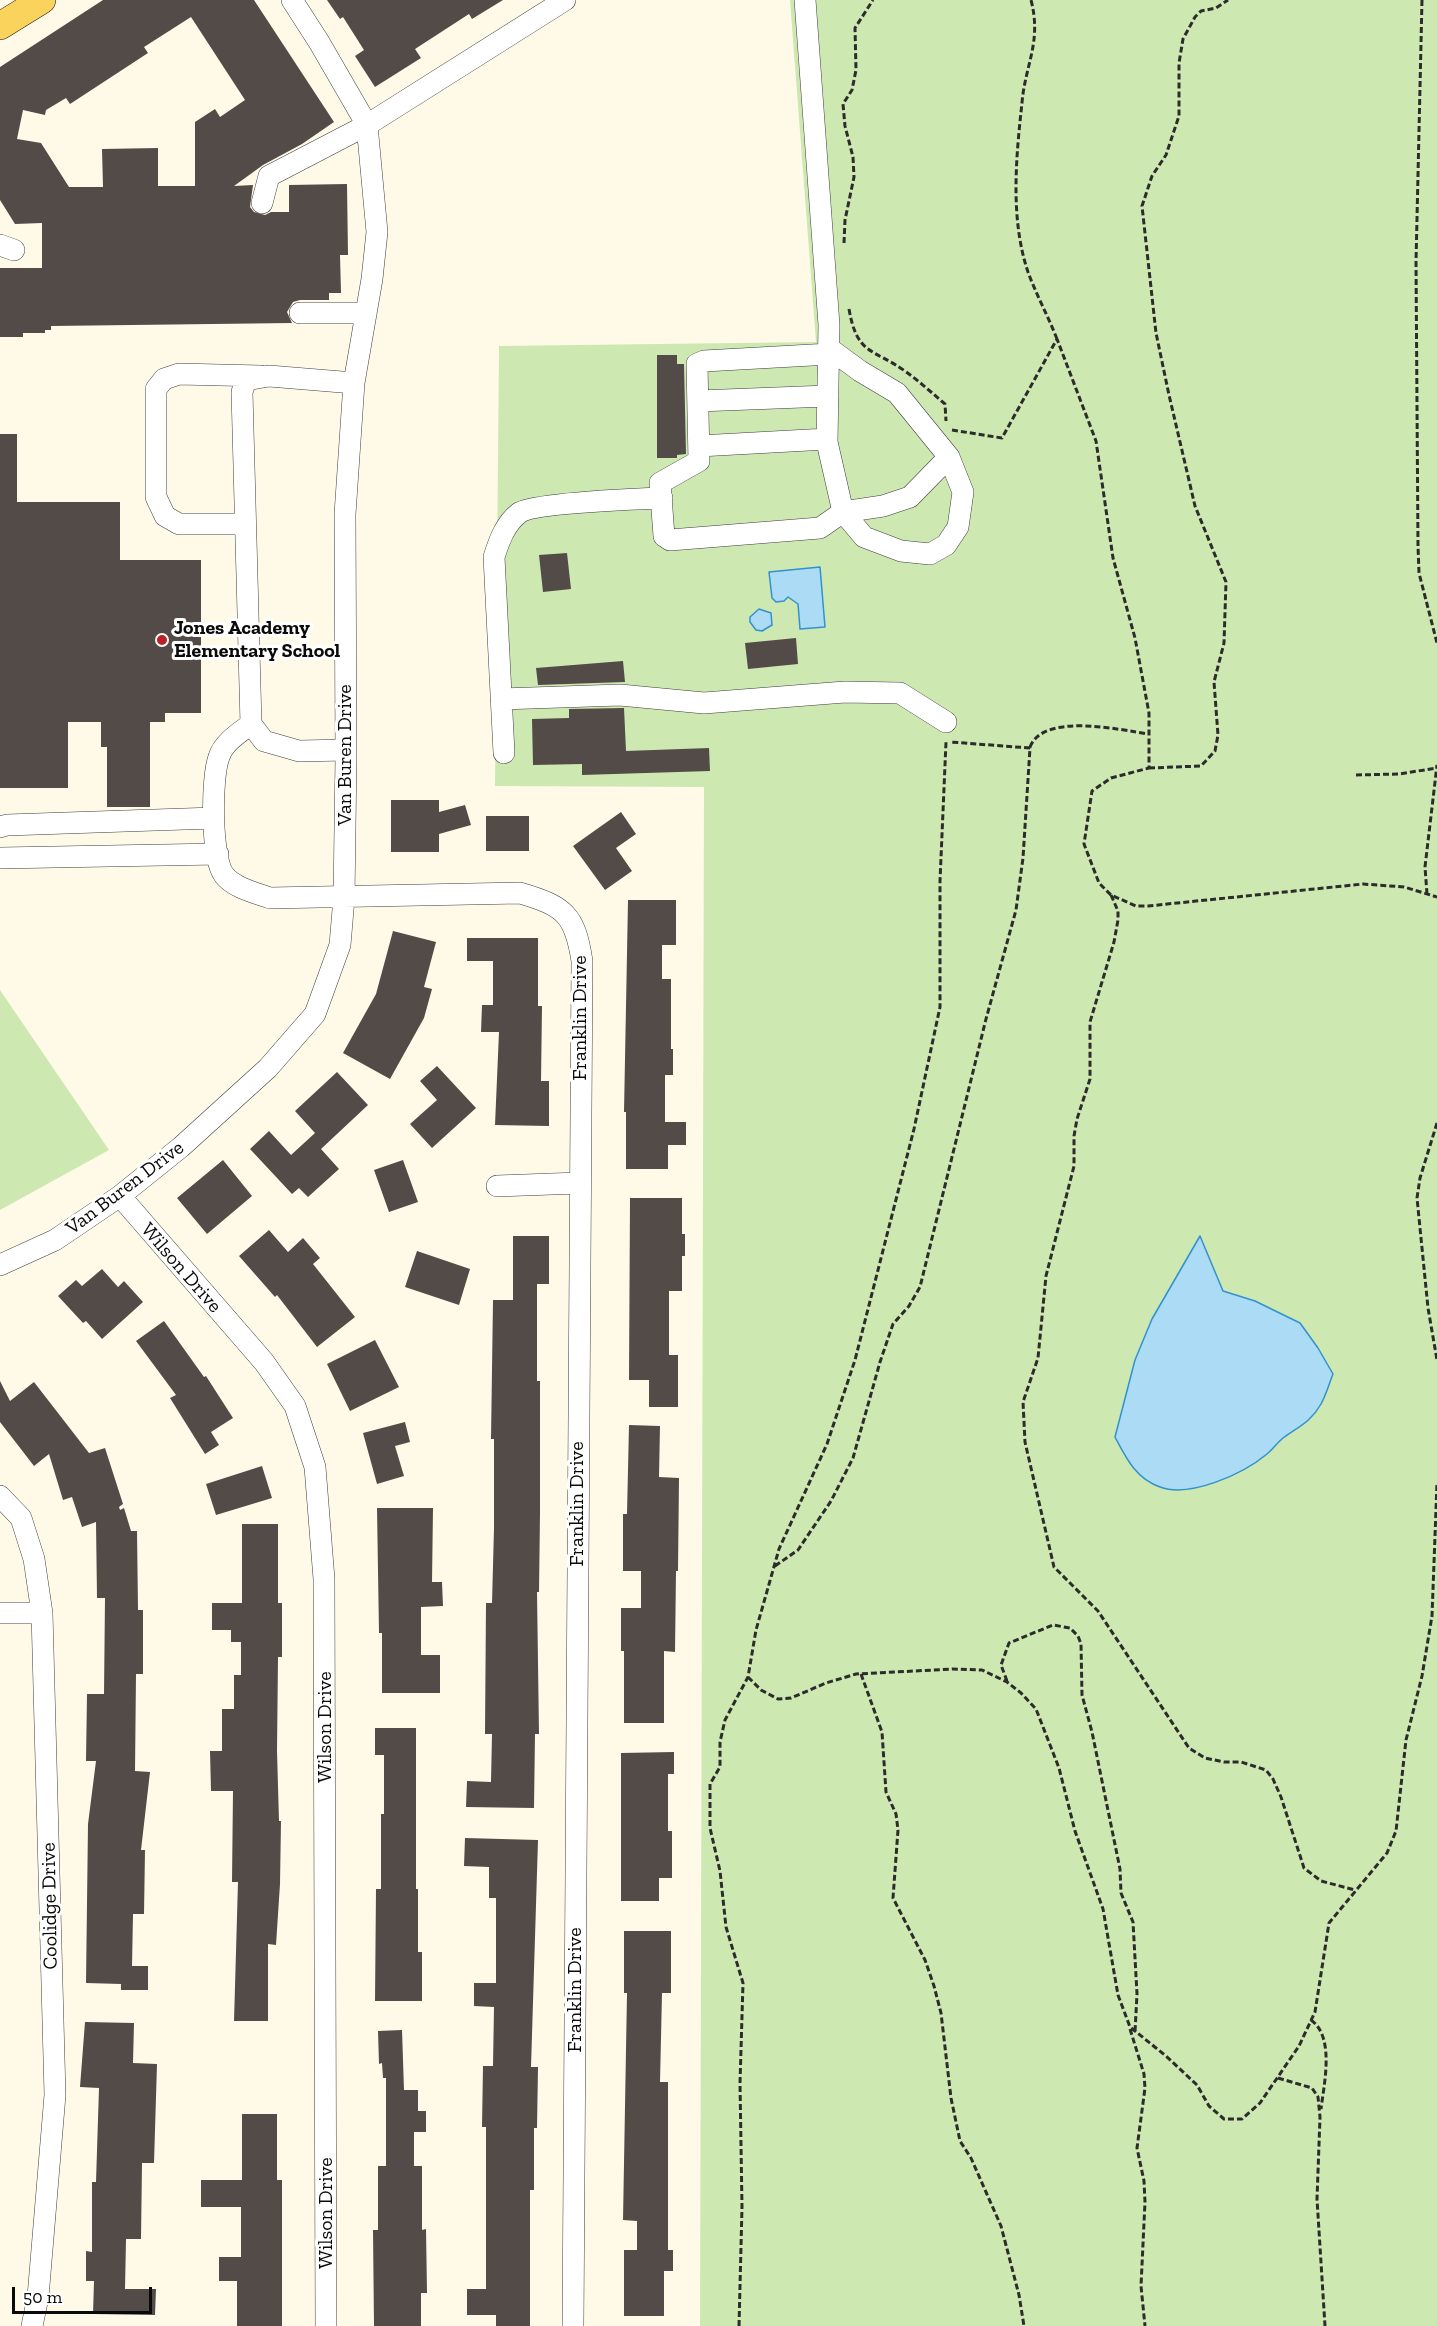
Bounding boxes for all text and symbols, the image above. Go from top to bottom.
place label: Jones Academy Elementary School [174,616,340,663]
marker: Jones Academy Elementary School [155,633,169,647]
street label: Van Buren Drive [333,684,357,826]
street label: Franklin Drive [568,955,592,1081]
street label: Van Buren Drive [61,1136,189,1240]
street label: Wilson Drive [135,1218,227,1318]
street label: Franklin Drive [565,1441,589,1567]
street label: Wilson Drive [313,1671,337,1783]
street label: Coolidge Drive [37,1842,63,1970]
street label: Franklin Drive [563,1927,587,2053]
street label: Wilson Drive [314,2157,338,2269]
scale bar [15,2275,154,2313]
text: 50 m [23,2286,62,2308]

